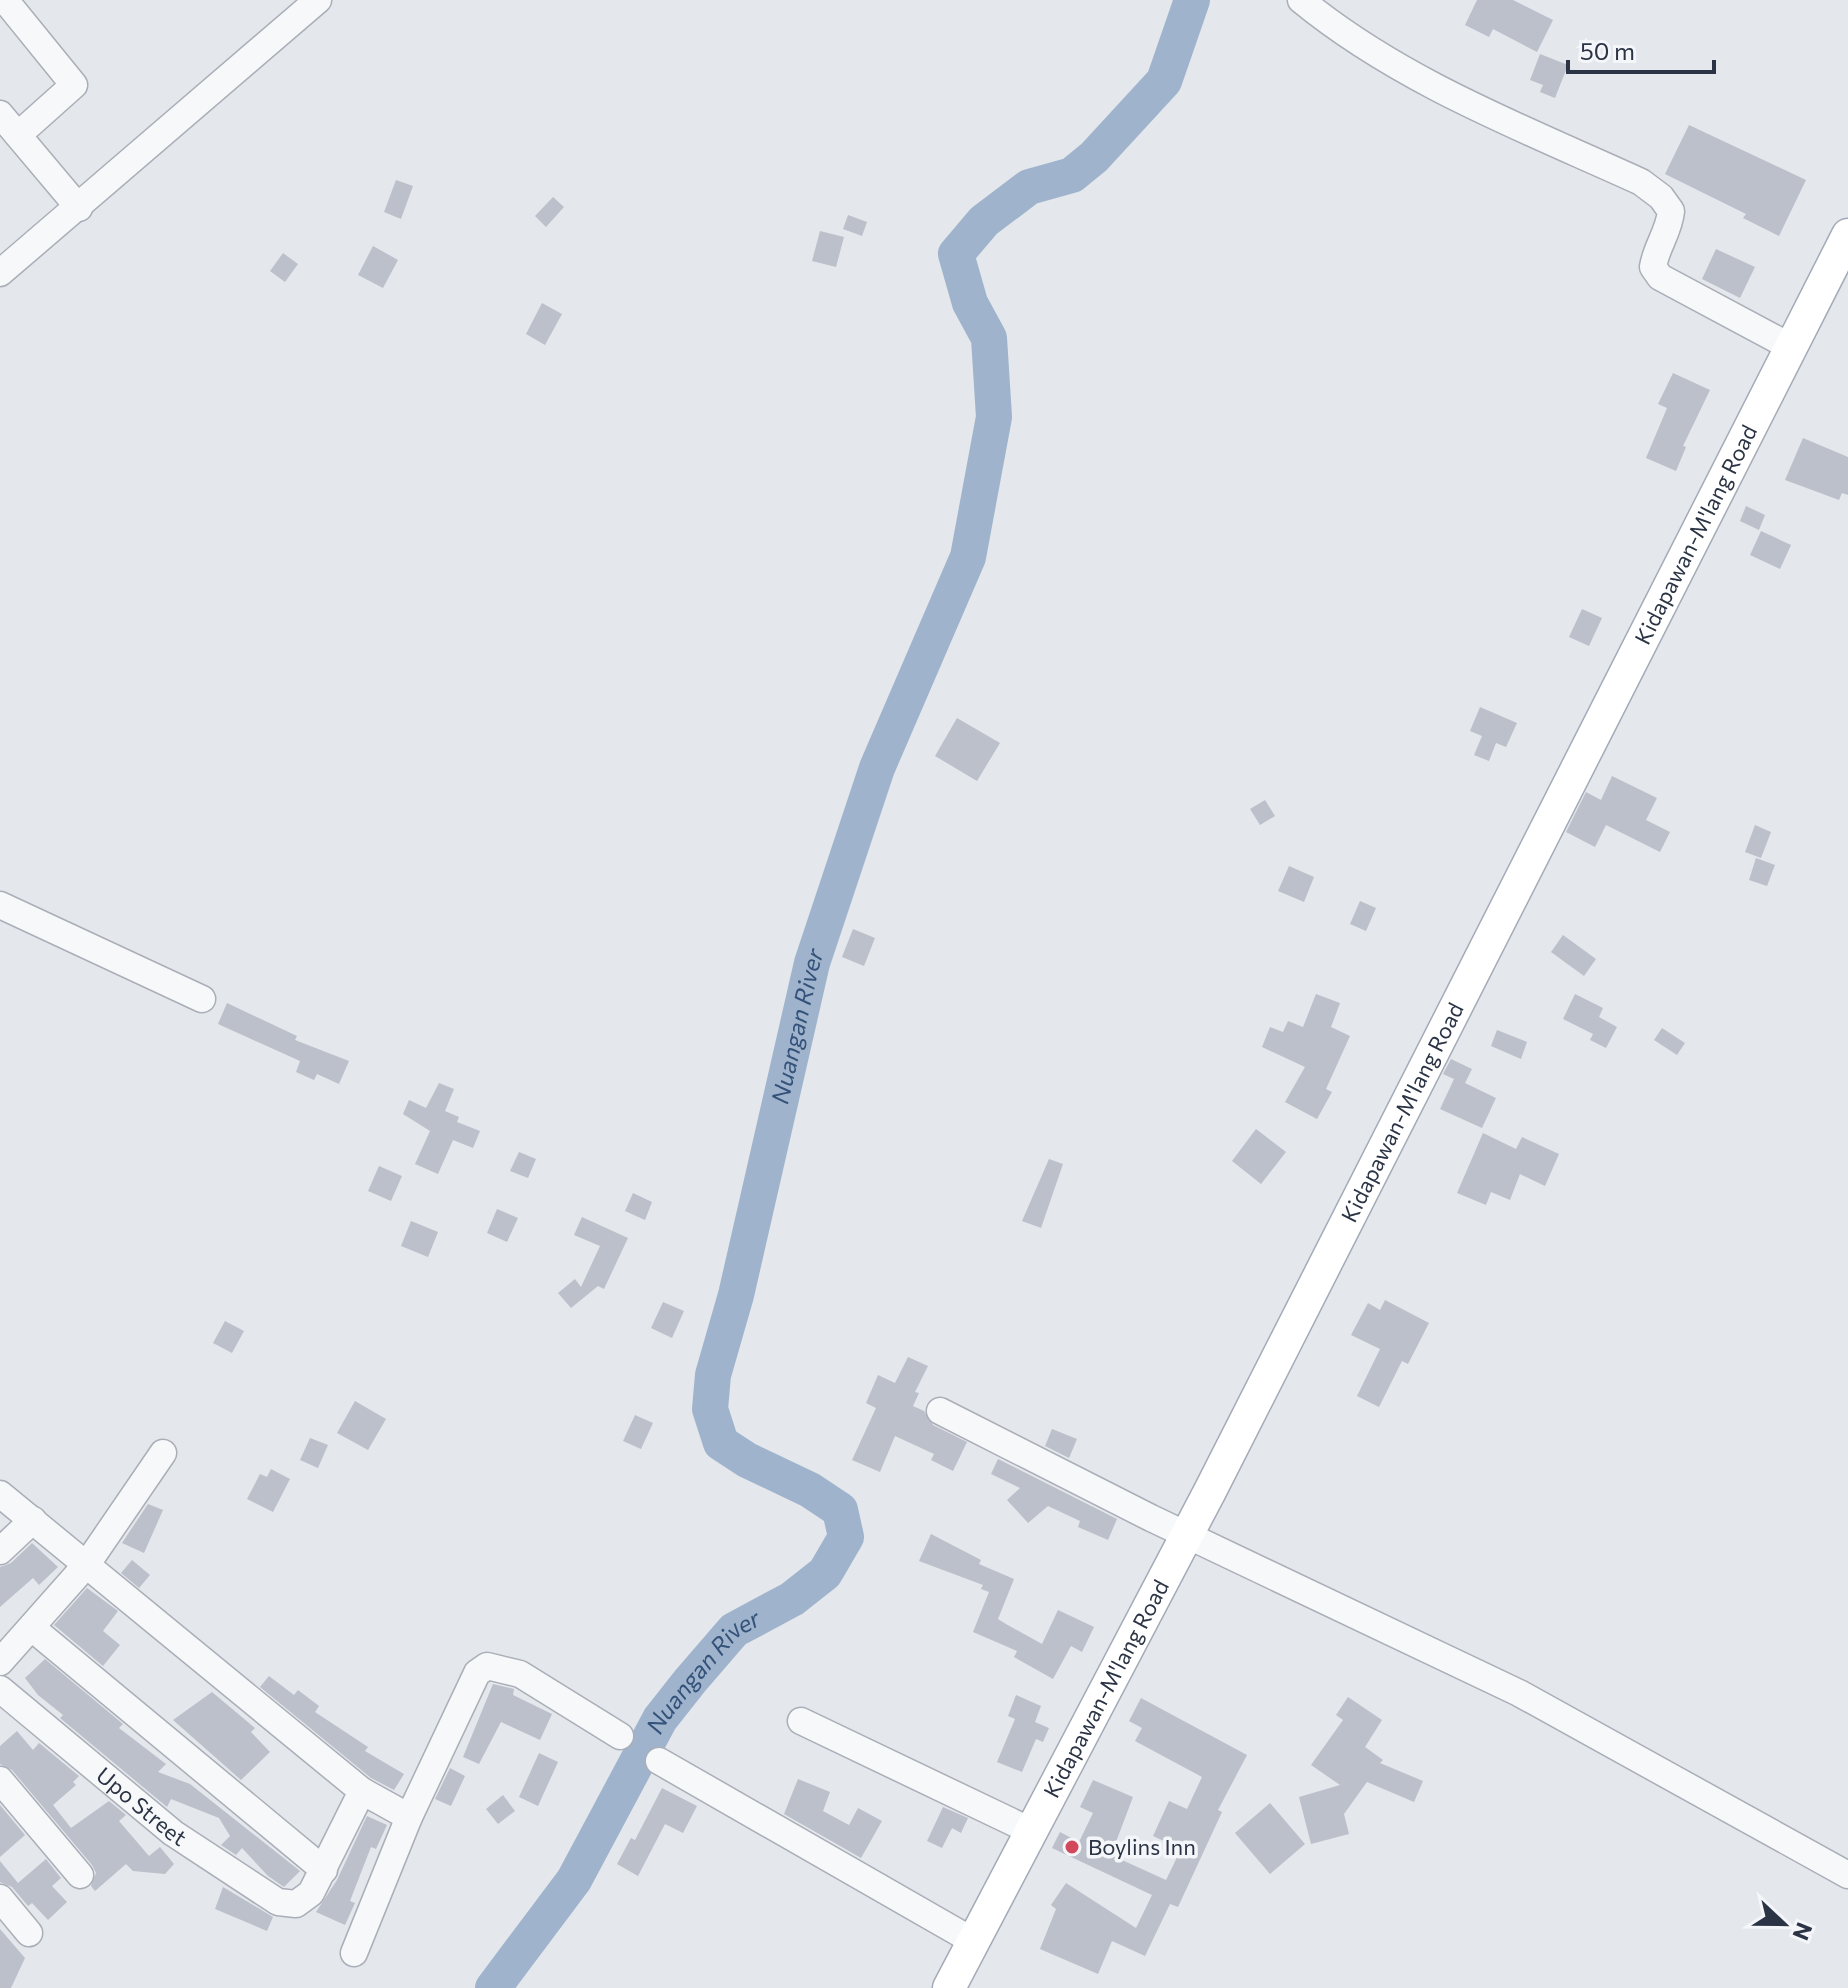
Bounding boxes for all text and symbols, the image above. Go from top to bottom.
scale bar [1568,24,1714,74]
text: 50 m [1580,36,1635,65]
street label: Kidapawan-M'lang Road [1628,420,1762,649]
water label: Nuangan River [764,943,829,1106]
street label: Kidapawan-M'lang Road [1335,998,1469,1226]
street label: Kidapawan-M'lang Road [1037,1575,1174,1802]
water label: Nuangan River [639,1602,766,1738]
street label: Upo Street [91,1761,192,1851]
place label: Boylins Inn [1088,1833,1196,1860]
marker: Boylins Inn [1063,1838,1081,1856]
north arrow [1744,1884,1824,1964]
text: N [1787,1919,1819,1944]

